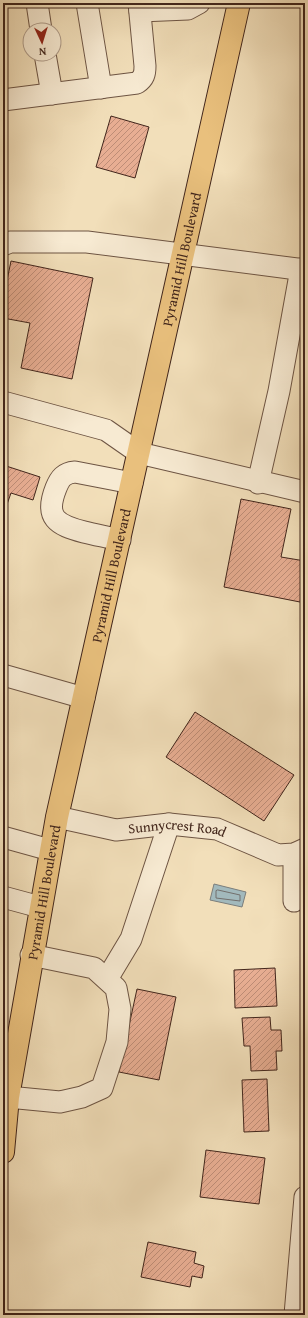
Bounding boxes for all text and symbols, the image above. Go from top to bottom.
north arrow [22,22,62,62]
text: N [38,44,47,60]
street label: Pyramid Hill Boulevard [157,190,206,328]
street label: Pyramid Hill Boulevard [86,506,136,644]
street label: Sunnycrest Road [127,814,230,842]
street label: Pyramid Hill Boulevard [22,823,66,961]

